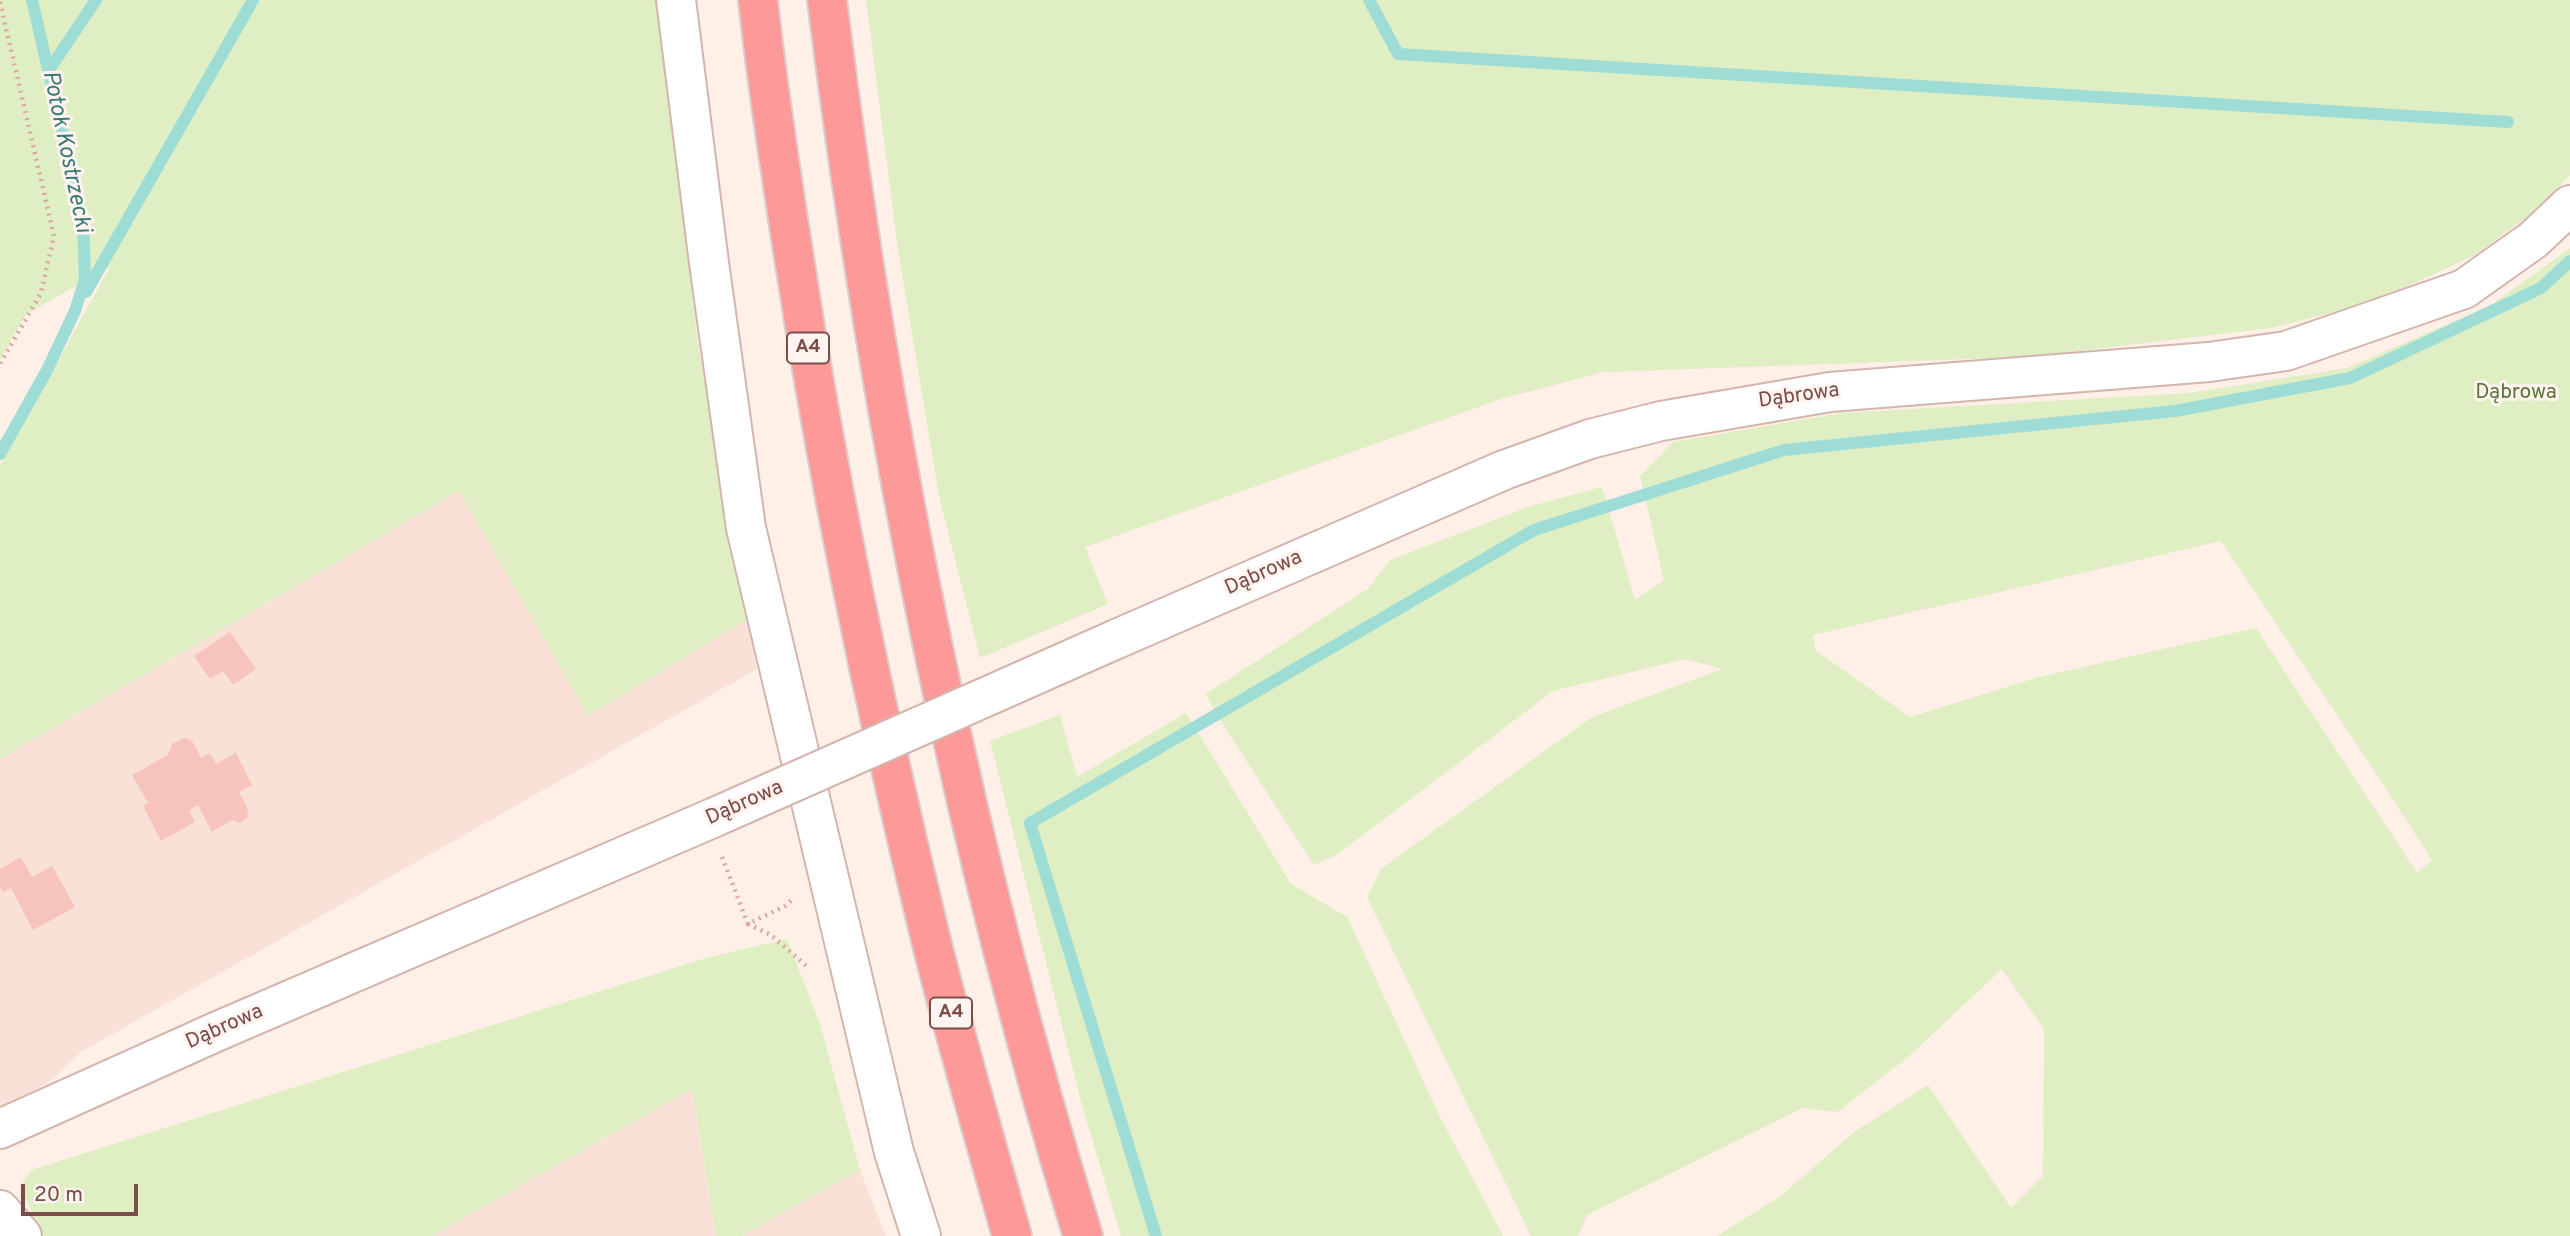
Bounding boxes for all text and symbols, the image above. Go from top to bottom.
water label: Potok Kostrzecki [34,68,96,236]
road number: A4 [787,332,829,364]
street label: Dąbrowa [1757,379,1841,415]
park label: Dąbrowa [2475,381,2557,407]
street label: Dąbrowa [1222,546,1306,602]
street label: Dąbrowa [703,776,787,832]
road number: A4 [930,998,972,1028]
street label: Dąbrowa [183,1000,267,1056]
scale bar [24,1170,142,1214]
text: 20 m [34,1182,83,1209]

